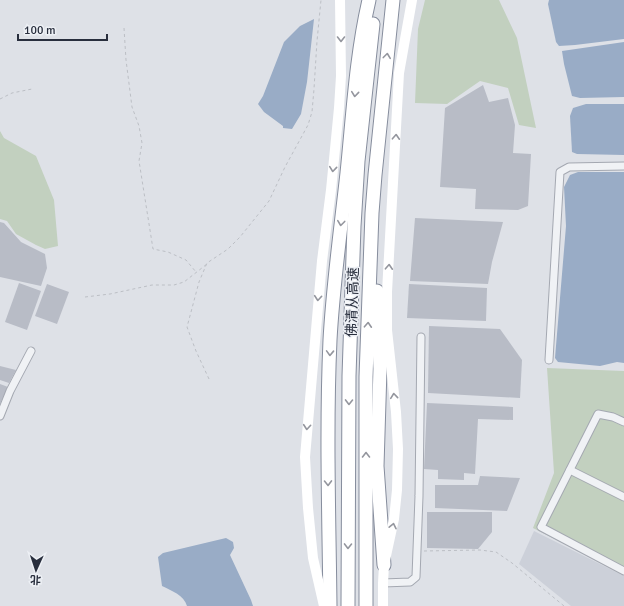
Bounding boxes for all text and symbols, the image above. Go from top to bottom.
scale bar [18,16,107,42]
text: 100 m [24,23,56,38]
one-way arrow [337,36,345,42]
one-way arrow [382,53,391,59]
one-way arrow [351,91,360,97]
one-way arrow [392,134,400,140]
one-way arrow [329,166,338,172]
one-way arrow [337,220,346,226]
one-way arrow [384,264,393,270]
street label: 佛清从高速 [343,267,362,337]
one-way arrow [314,295,323,301]
one-way arrow [364,322,372,328]
one-way arrow [325,350,334,356]
one-way arrow [390,393,399,399]
one-way arrow [345,399,353,405]
one-way arrow [303,424,312,430]
one-way arrow [362,452,370,458]
one-way arrow [324,480,332,486]
one-way arrow [388,523,396,529]
one-way arrow [344,543,352,549]
north arrow [16,550,56,590]
text: 北 [30,573,41,586]

